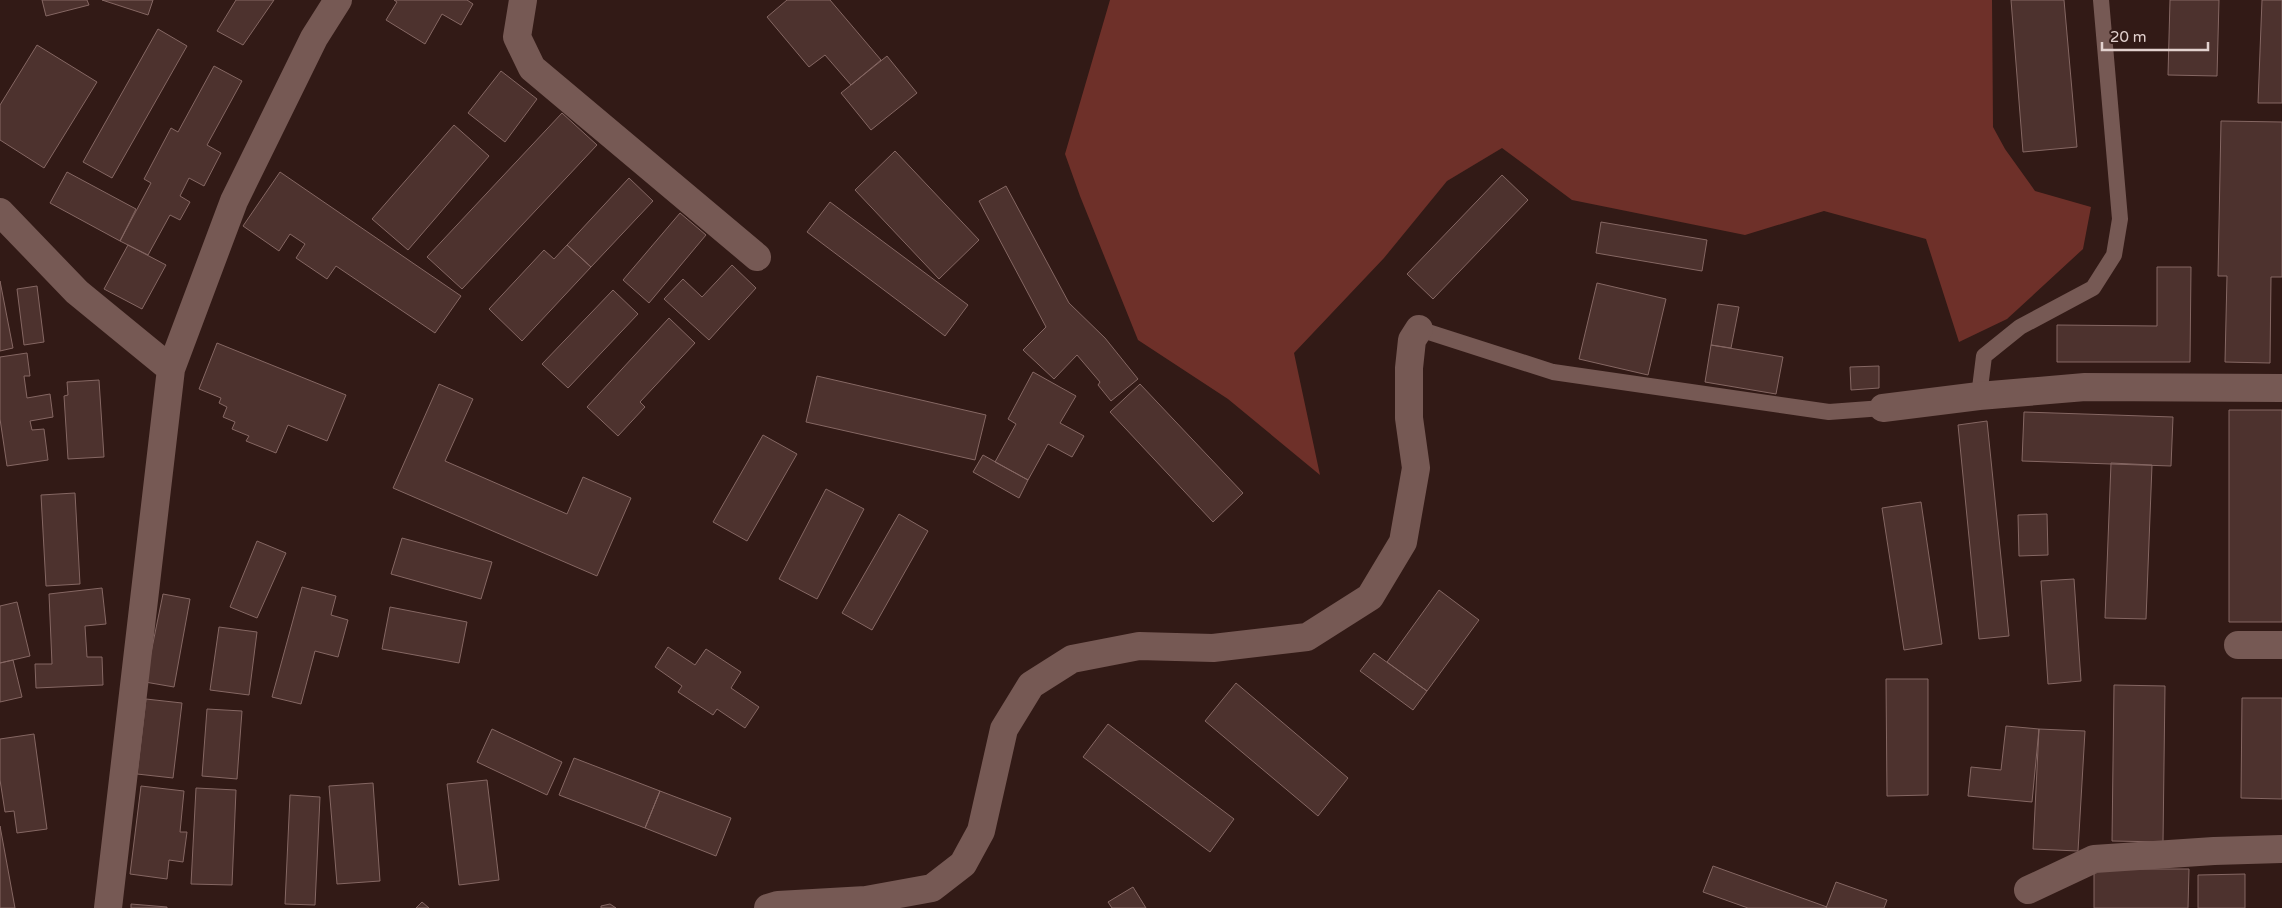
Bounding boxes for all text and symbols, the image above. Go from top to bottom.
scale bar [2102,20,2208,52]
text: 20 m [2110,28,2147,46]

